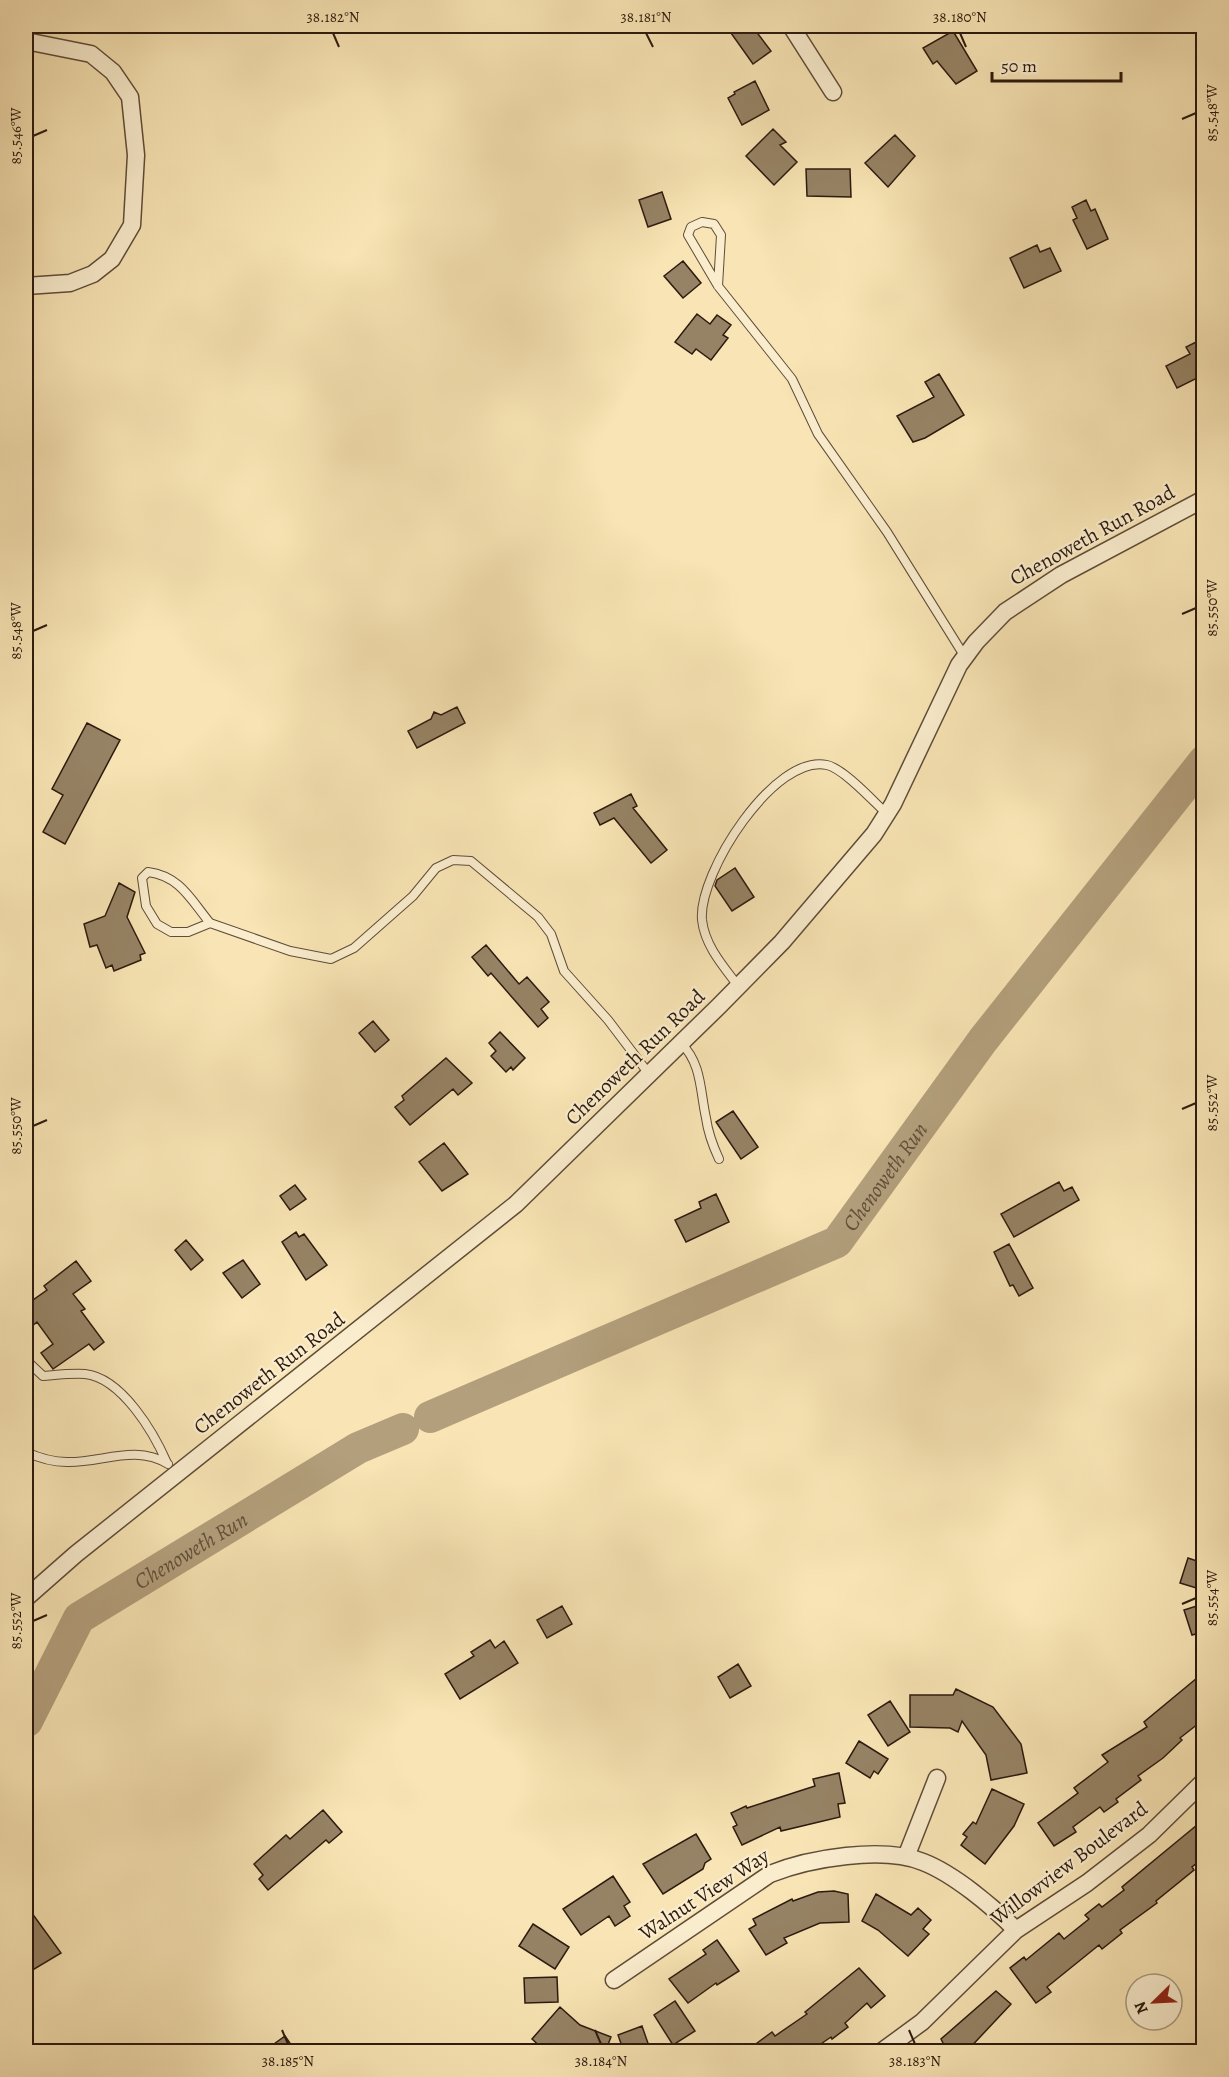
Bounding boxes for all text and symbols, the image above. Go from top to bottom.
text: 38.182°N [307,7,360,27]
text: 38.181°N [621,7,672,27]
text: 38.180°N [933,7,987,27]
scale bar [992,45,1121,83]
text: 50 m [1001,54,1037,78]
text: 85.548°W [1202,84,1222,142]
text: 85.546°W [6,107,26,165]
street label: Chenoweth Run Road [1005,478,1180,592]
text: 85.550°W [1202,579,1222,637]
text: 85.548°W [6,602,26,660]
street label: Chenoweth Run Road [559,982,712,1131]
text: 85.552°W [1202,1075,1222,1131]
text: 85.550°W [6,1097,26,1155]
water label: Chenoweth Run [836,1116,935,1238]
street label: Chenoweth Run Road [188,1305,351,1441]
water label: Chenoweth Run [129,1505,254,1597]
text: 85.554°W [1202,1570,1222,1626]
text: 85.552°W [6,1593,26,1649]
street label: Willowview Boulevard [984,1794,1154,1932]
street label: Walnut View Way [633,1841,775,1947]
north arrow [1124,1972,1184,2032]
text: N [1129,1998,1154,2017]
text: 38.185°N [262,2051,314,2071]
text: 38.184°N [575,2051,628,2071]
text: 38.183°N [889,2051,941,2071]

